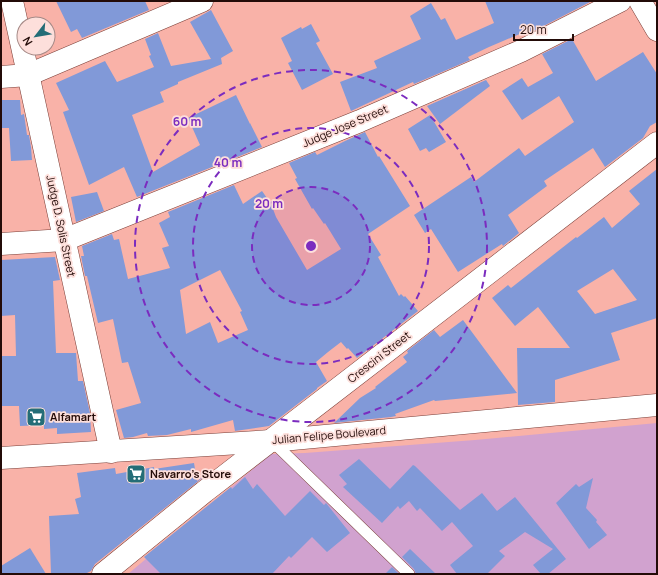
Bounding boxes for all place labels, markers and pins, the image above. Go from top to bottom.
centre of rings [304,239,318,253]
supermarket icon: Alfamart [25,406,47,428]
place label: Alfamart [50,409,96,424]
supermarket icon: Navarro's Store [125,463,147,485]
place label: Navarro's Store [150,466,232,481]

